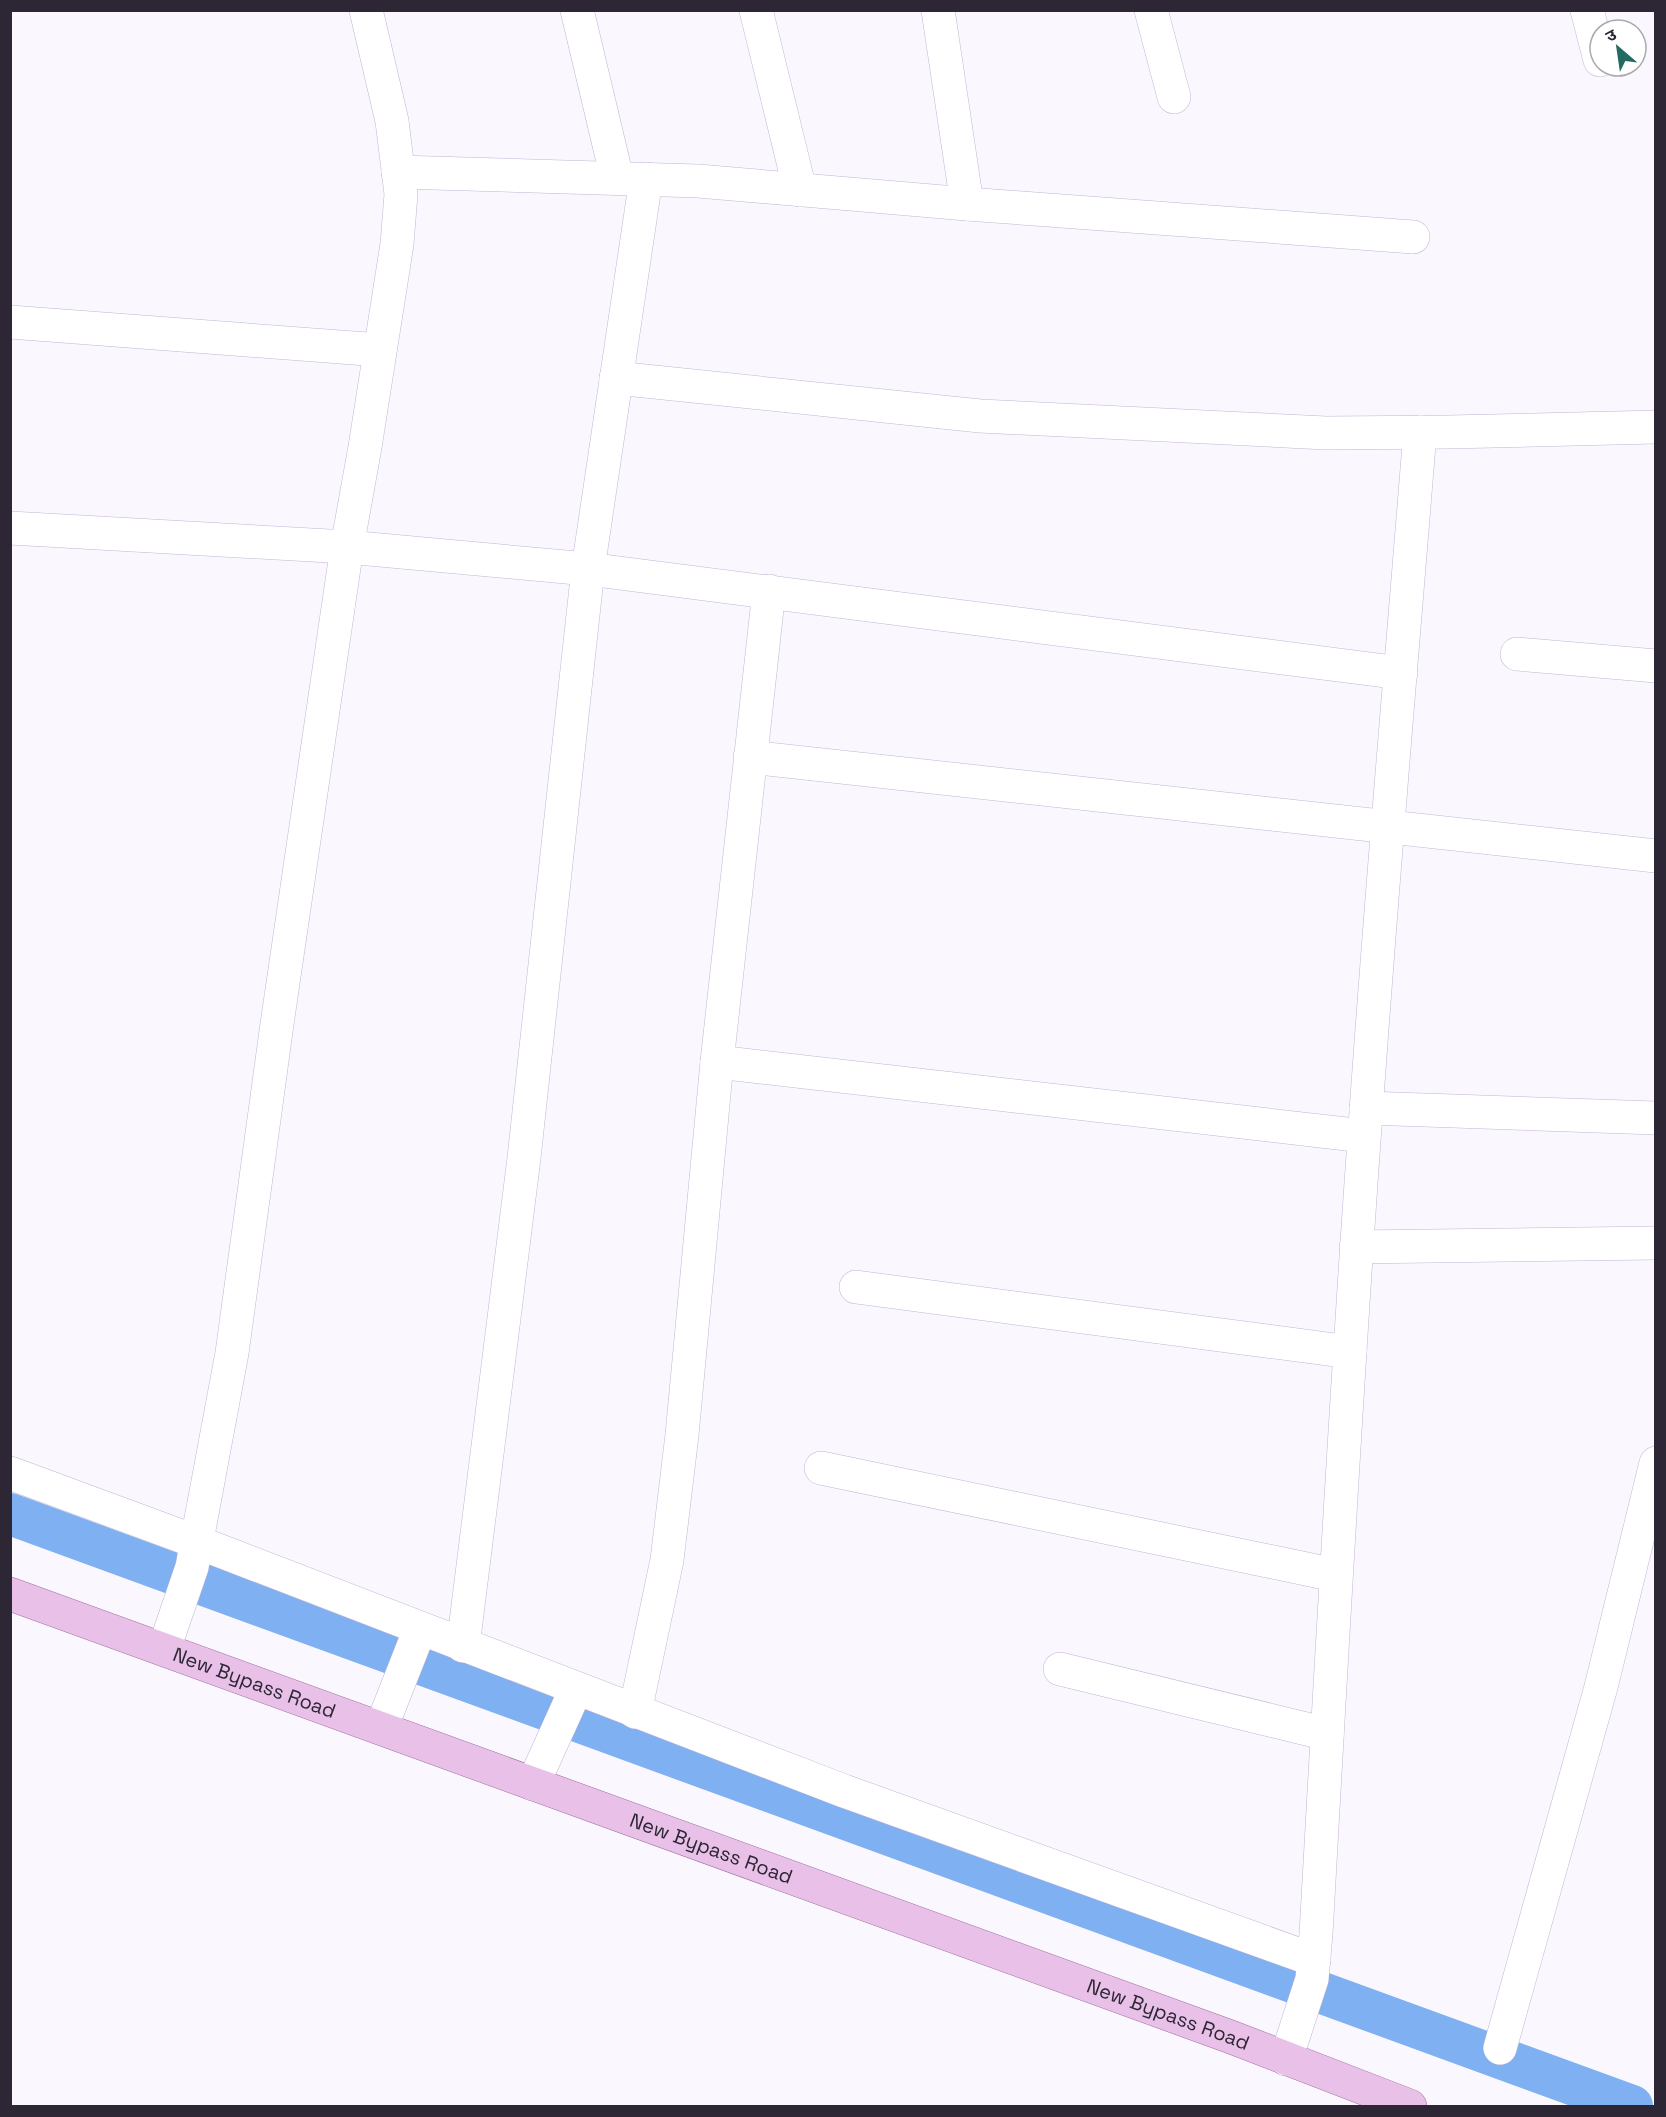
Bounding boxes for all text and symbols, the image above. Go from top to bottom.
north arrow [1588,18,1648,78]
text: उ [1602,24,1621,47]
street label: New Bypass Road [169,1641,339,1724]
street label: New Bypass Road [626,1807,796,1890]
street label: New Bypass Road [1083,1973,1253,2056]

